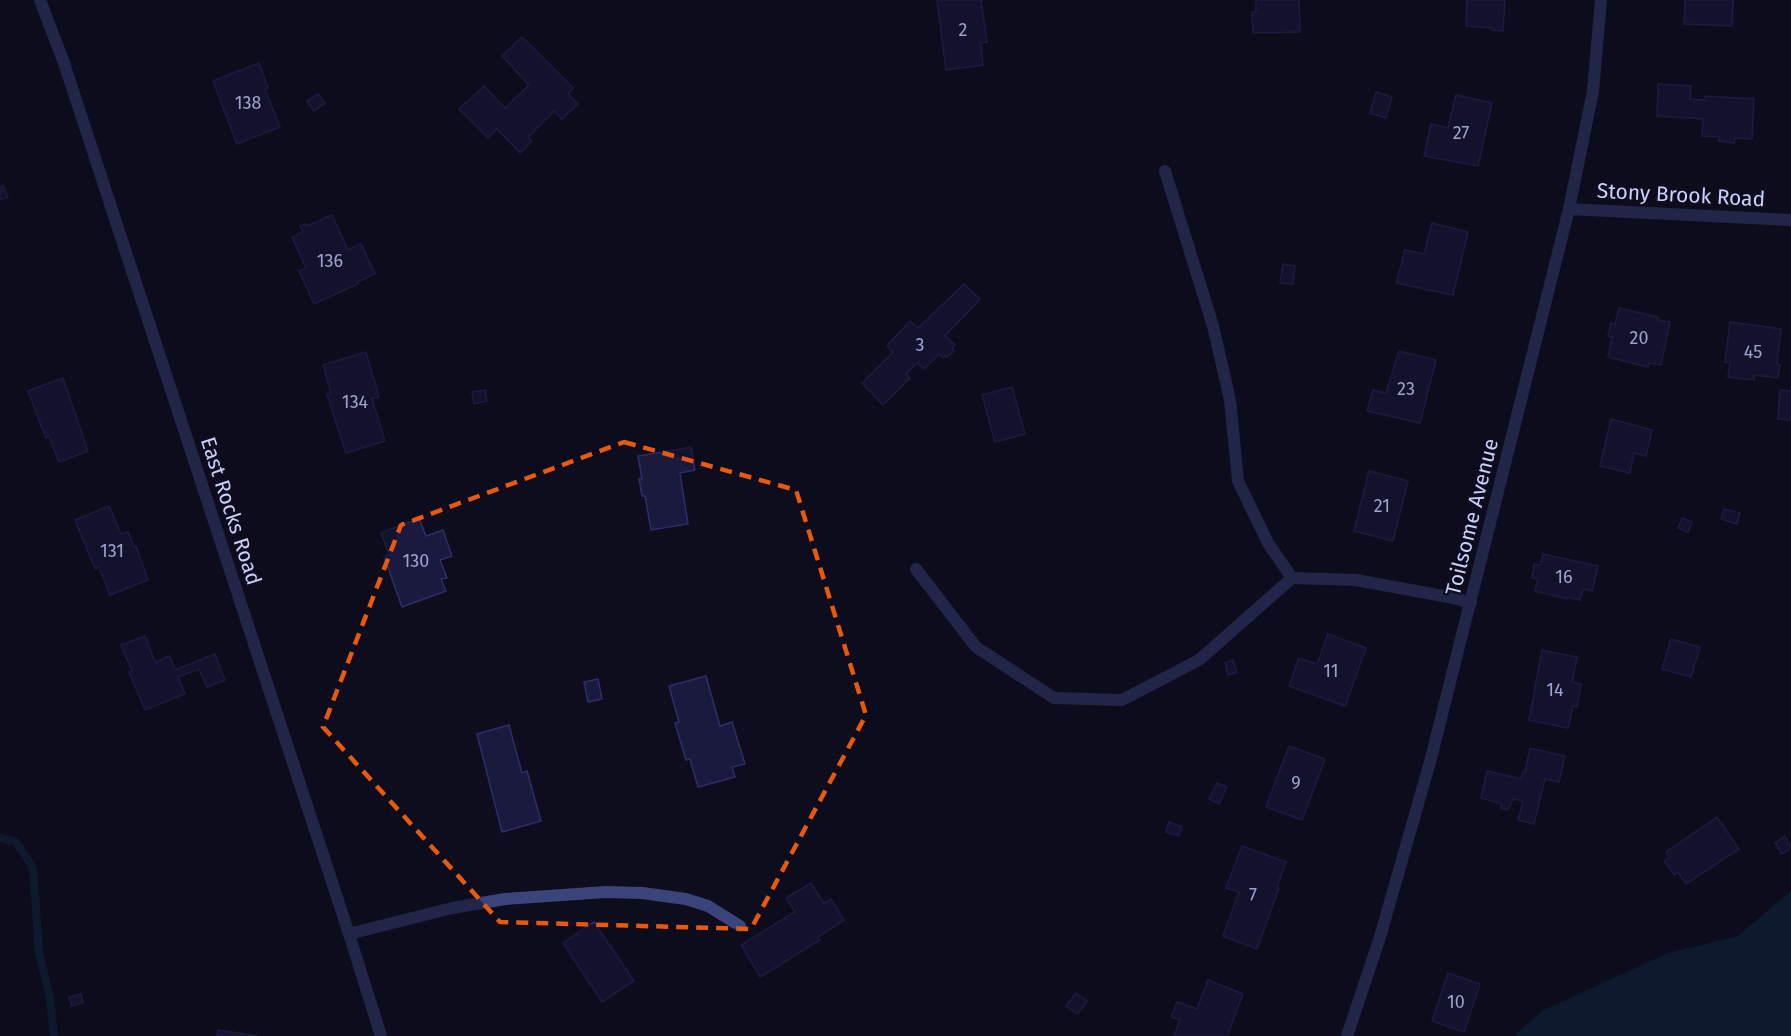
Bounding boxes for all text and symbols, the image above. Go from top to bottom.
house number: 2 [959,19,968,41]
house number: 138 [235,92,261,114]
house number: 27 [1453,122,1469,144]
street label: Stony Brook Road [1596,178,1766,212]
house number: 136 [317,250,343,272]
house number: 20 [1630,327,1648,349]
house number: 3 [916,334,924,356]
house number: 45 [1744,341,1762,363]
house number: 23 [1397,378,1415,400]
house number: 134 [342,391,369,413]
street label: East Rocks Road [195,434,267,588]
street label: Toilsome Avenue [1440,436,1504,598]
house number: 21 [1374,495,1390,517]
house number: 131 [100,540,124,562]
house number: 130 [403,550,429,572]
house number: 16 [1555,566,1573,588]
house number: 11 [1323,660,1339,682]
house number: 14 [1546,679,1564,701]
house number: 9 [1291,772,1301,794]
house number: 7 [1249,884,1257,906]
house number: 10 [1447,991,1465,1013]

